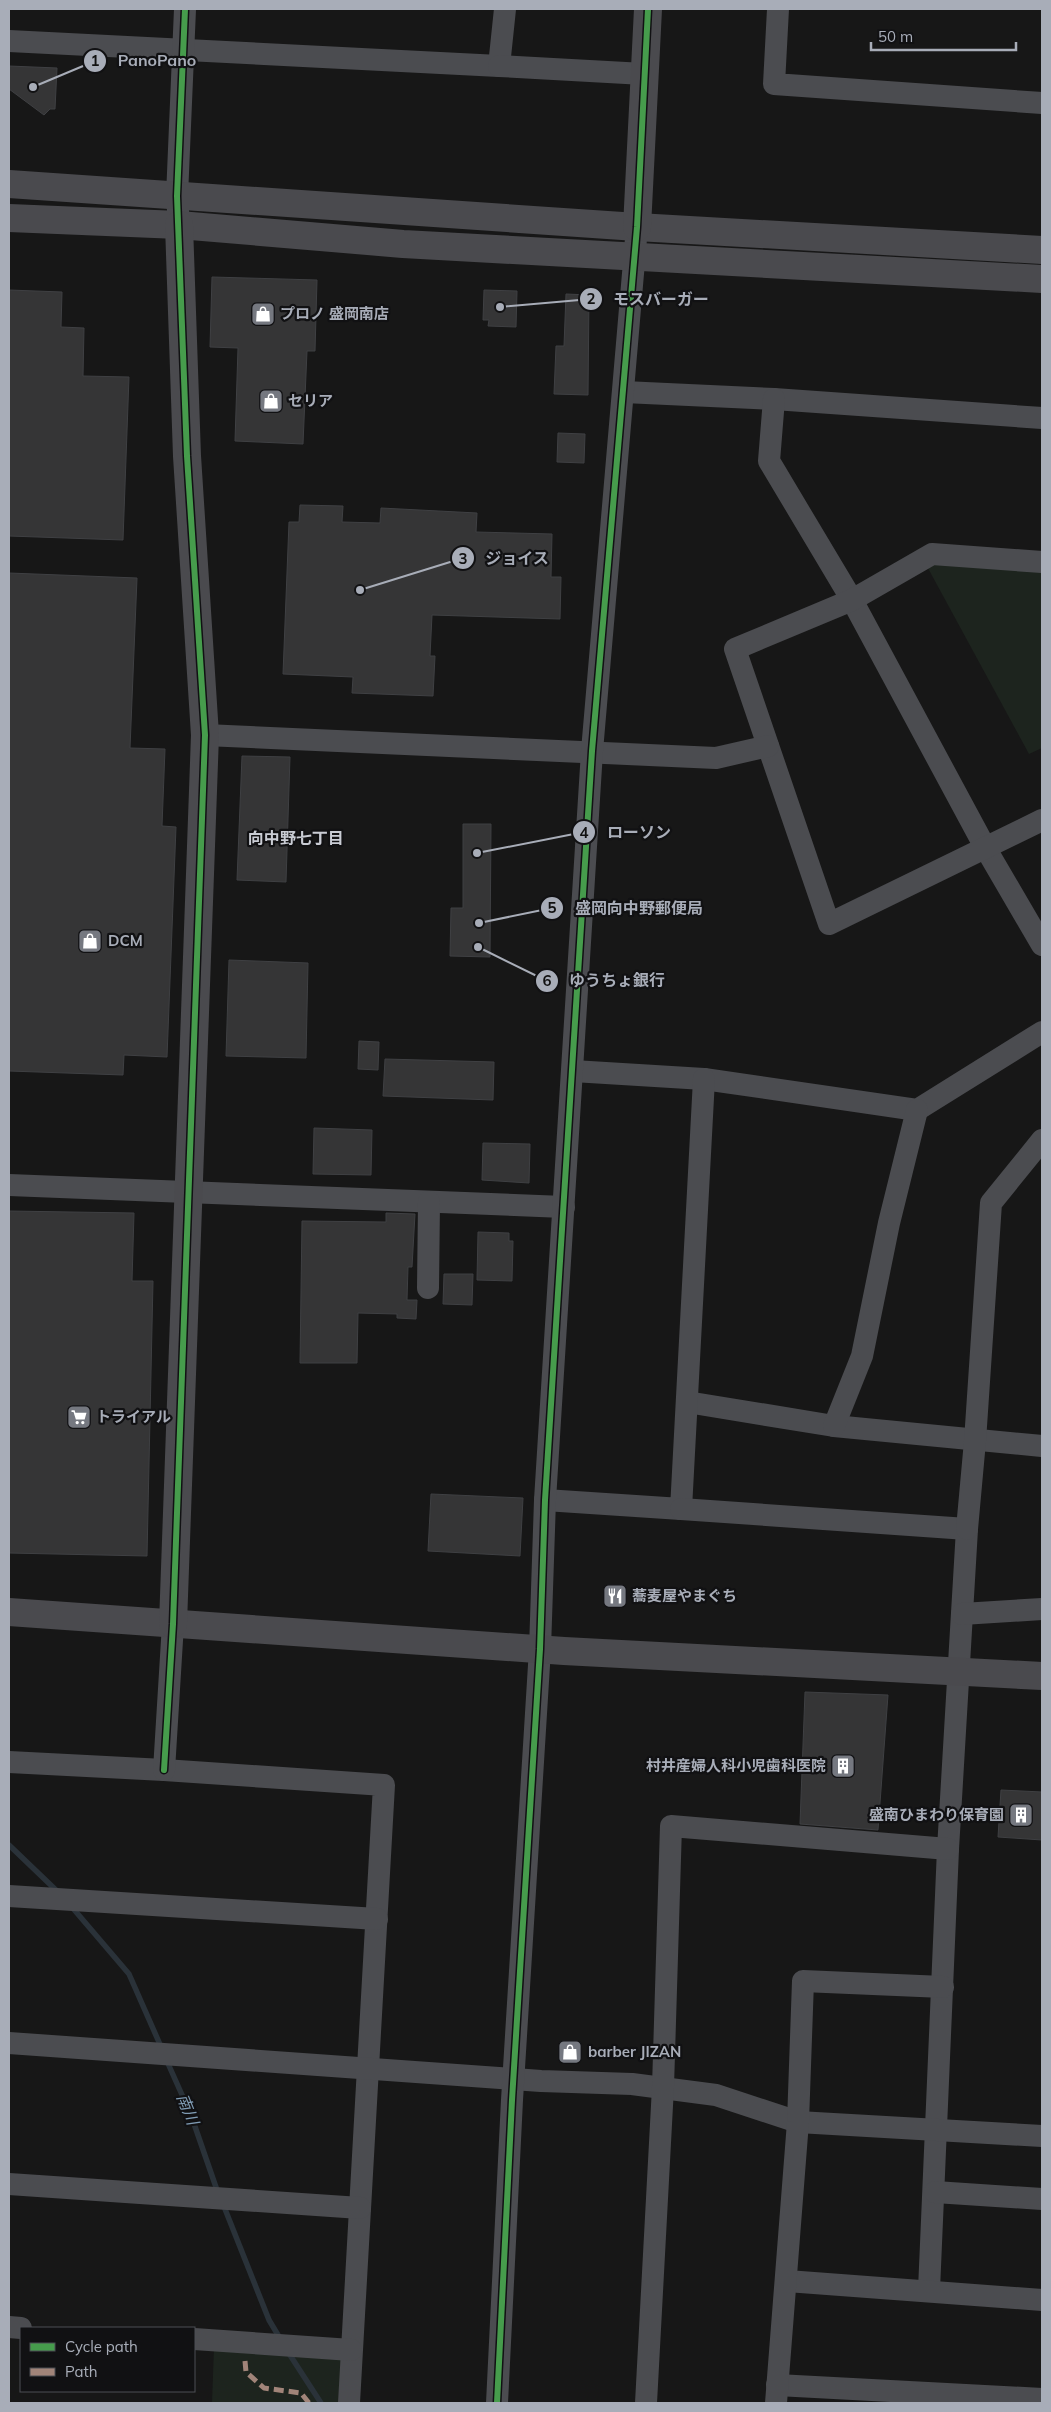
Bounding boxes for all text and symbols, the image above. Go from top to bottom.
scale bar [871,20,1016,52]
text: 50 m [878,27,913,46]
callout: PanoPano [83,45,206,76]
text: PanoPano [118,50,196,70]
text: 1 [90,51,100,70]
callout: モスバーガー [578,284,719,315]
text: 2 [586,289,596,308]
text: モスバーガー [613,289,709,309]
shop icon: プロノ 盛岡南店 [250,301,276,327]
place label: プロノ 盛岡南店 [280,304,389,323]
shop icon: セリア [258,388,284,414]
place label: セリア [288,391,333,410]
callout: ジョイス [450,543,559,574]
text: ジョイス [485,548,549,568]
text: 3 [458,549,468,568]
callout: ローソン [572,817,681,848]
text: ローソン [607,822,671,842]
text: 4 [579,823,589,842]
district label: 向中野七丁目 [248,828,344,848]
callout: 盛岡向中野郵便局 [540,892,713,923]
text: 5 [547,898,557,917]
text: 盛岡向中野郵便局 [575,898,703,918]
shop icon: DCM [77,928,103,954]
place label: DCM [108,931,143,950]
callout: ゆうちょ銀行 [534,965,675,996]
text: ゆうちょ銀行 [569,970,665,990]
text: 6 [542,971,552,990]
supermarket icon: トライアル [66,1404,92,1430]
place label: トライアル [96,1407,171,1426]
restaurant icon: 蕎麦屋やまぐち [602,1583,628,1609]
place label: 蕎麦屋やまぐち [632,1586,737,1605]
building icon: 村井産婦人科小児歯科医院 [830,1753,856,1779]
place label: 村井産婦人科小児歯科医院 [646,1756,826,1775]
building icon: 盛南ひまわり保育園 [1008,1802,1034,1828]
place label: 盛南ひまわり保育園 [869,1805,1004,1824]
shop icon: barber JIZAN [557,2039,583,2065]
place label: barber JIZAN [588,2042,681,2061]
water label: 南川 [173,2090,204,2129]
legend [20,2327,195,2392]
text: Cycle path [65,2337,138,2356]
text: Path [65,2362,97,2381]

